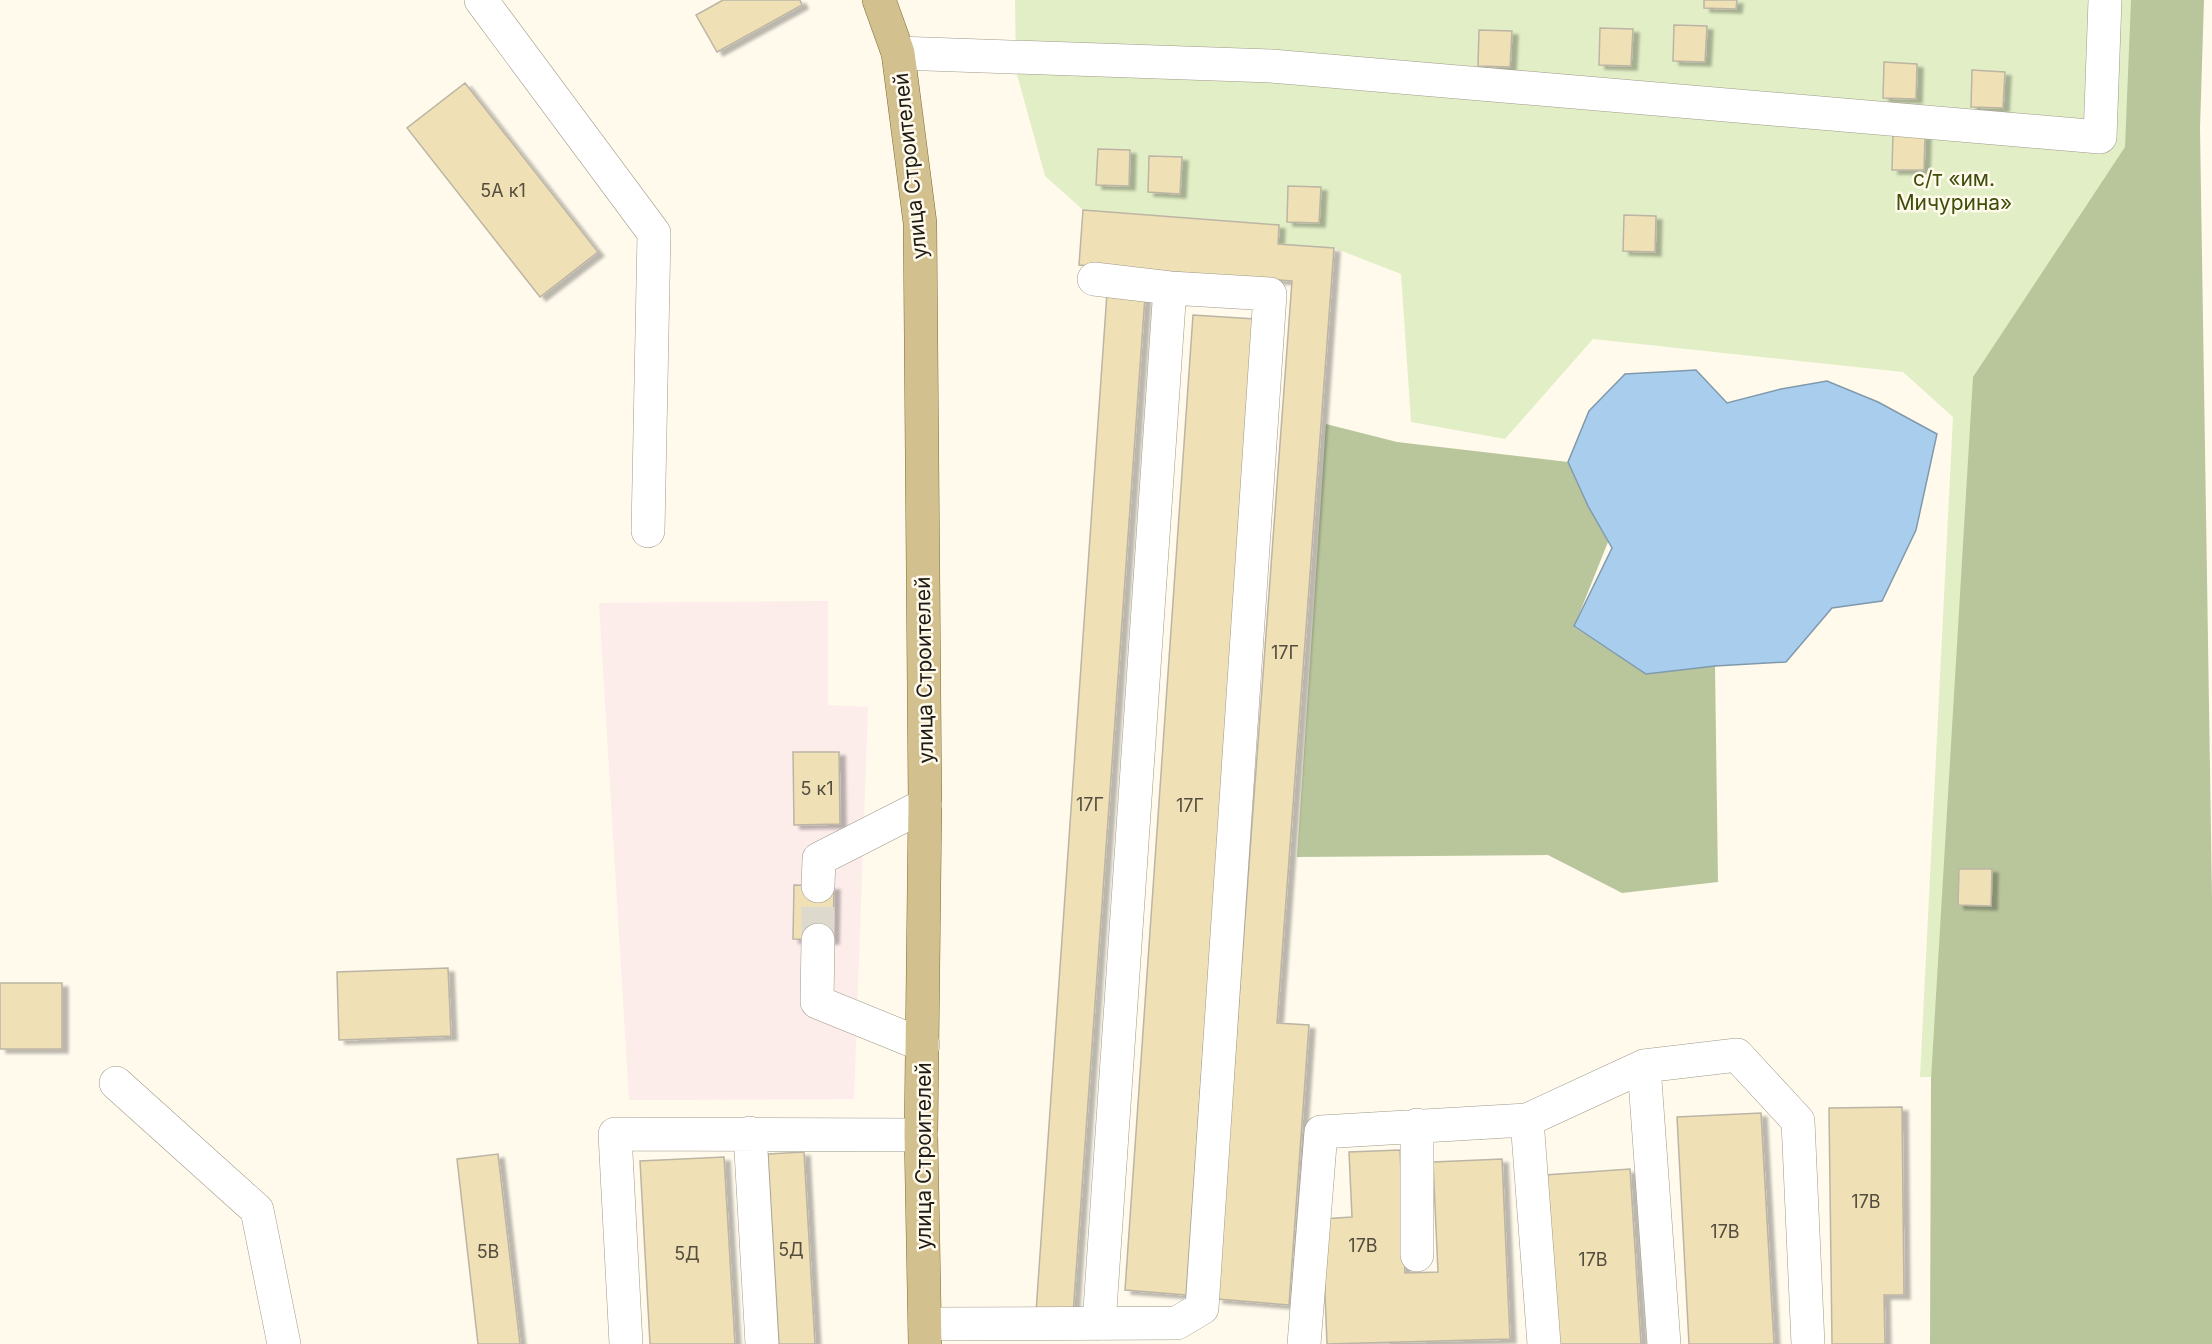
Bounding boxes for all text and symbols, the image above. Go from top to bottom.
street label: улица Строителей [888,72,932,260]
park label: с/т «им. Мичурина» [1896,166,2012,215]
house number: 5А к1 [480,180,526,201]
street label: улица Строителей [910,576,938,764]
house number: 17Г [1271,642,1299,663]
house number: 5 к1 [800,778,834,799]
house number: 17Г [1076,794,1104,815]
house number: 17Г [1176,795,1204,816]
street label: улица Строителей [911,1062,936,1250]
house number: 17В [1851,1191,1881,1212]
house number: 17В [1710,1221,1740,1242]
house number: 17В [1348,1235,1378,1256]
house number: 5Д [778,1239,804,1260]
house number: 5В [477,1241,499,1262]
house number: 5Д [674,1243,700,1264]
house number: 17В [1578,1249,1608,1270]

